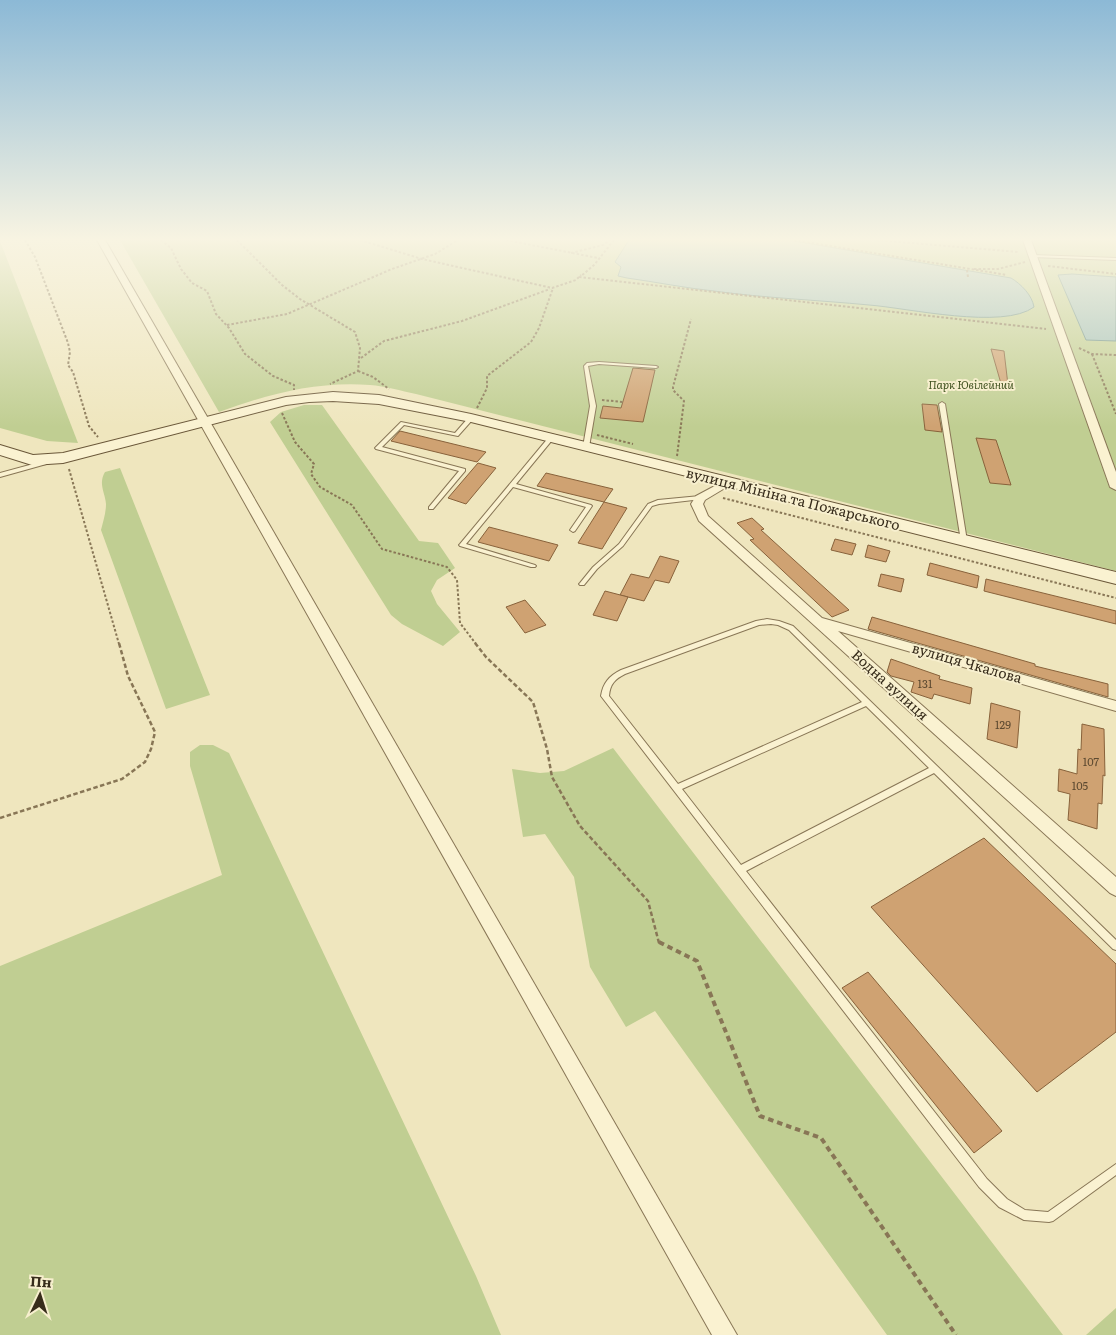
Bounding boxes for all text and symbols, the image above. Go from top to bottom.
park label: Парк Ювілейний [928,376,1014,392]
street label: вулиця Мініна та Пожарського [684,462,902,534]
street label: вулиця Чкалова [910,637,1025,687]
street label: Водна вулиця [848,644,933,724]
house number: 131 [918,675,933,691]
house number: 129 [995,716,1011,732]
house number: 107 [1083,753,1100,769]
house number: 105 [1072,777,1089,793]
north arrow [15,1270,65,1320]
text: Пн [29,1270,53,1292]

